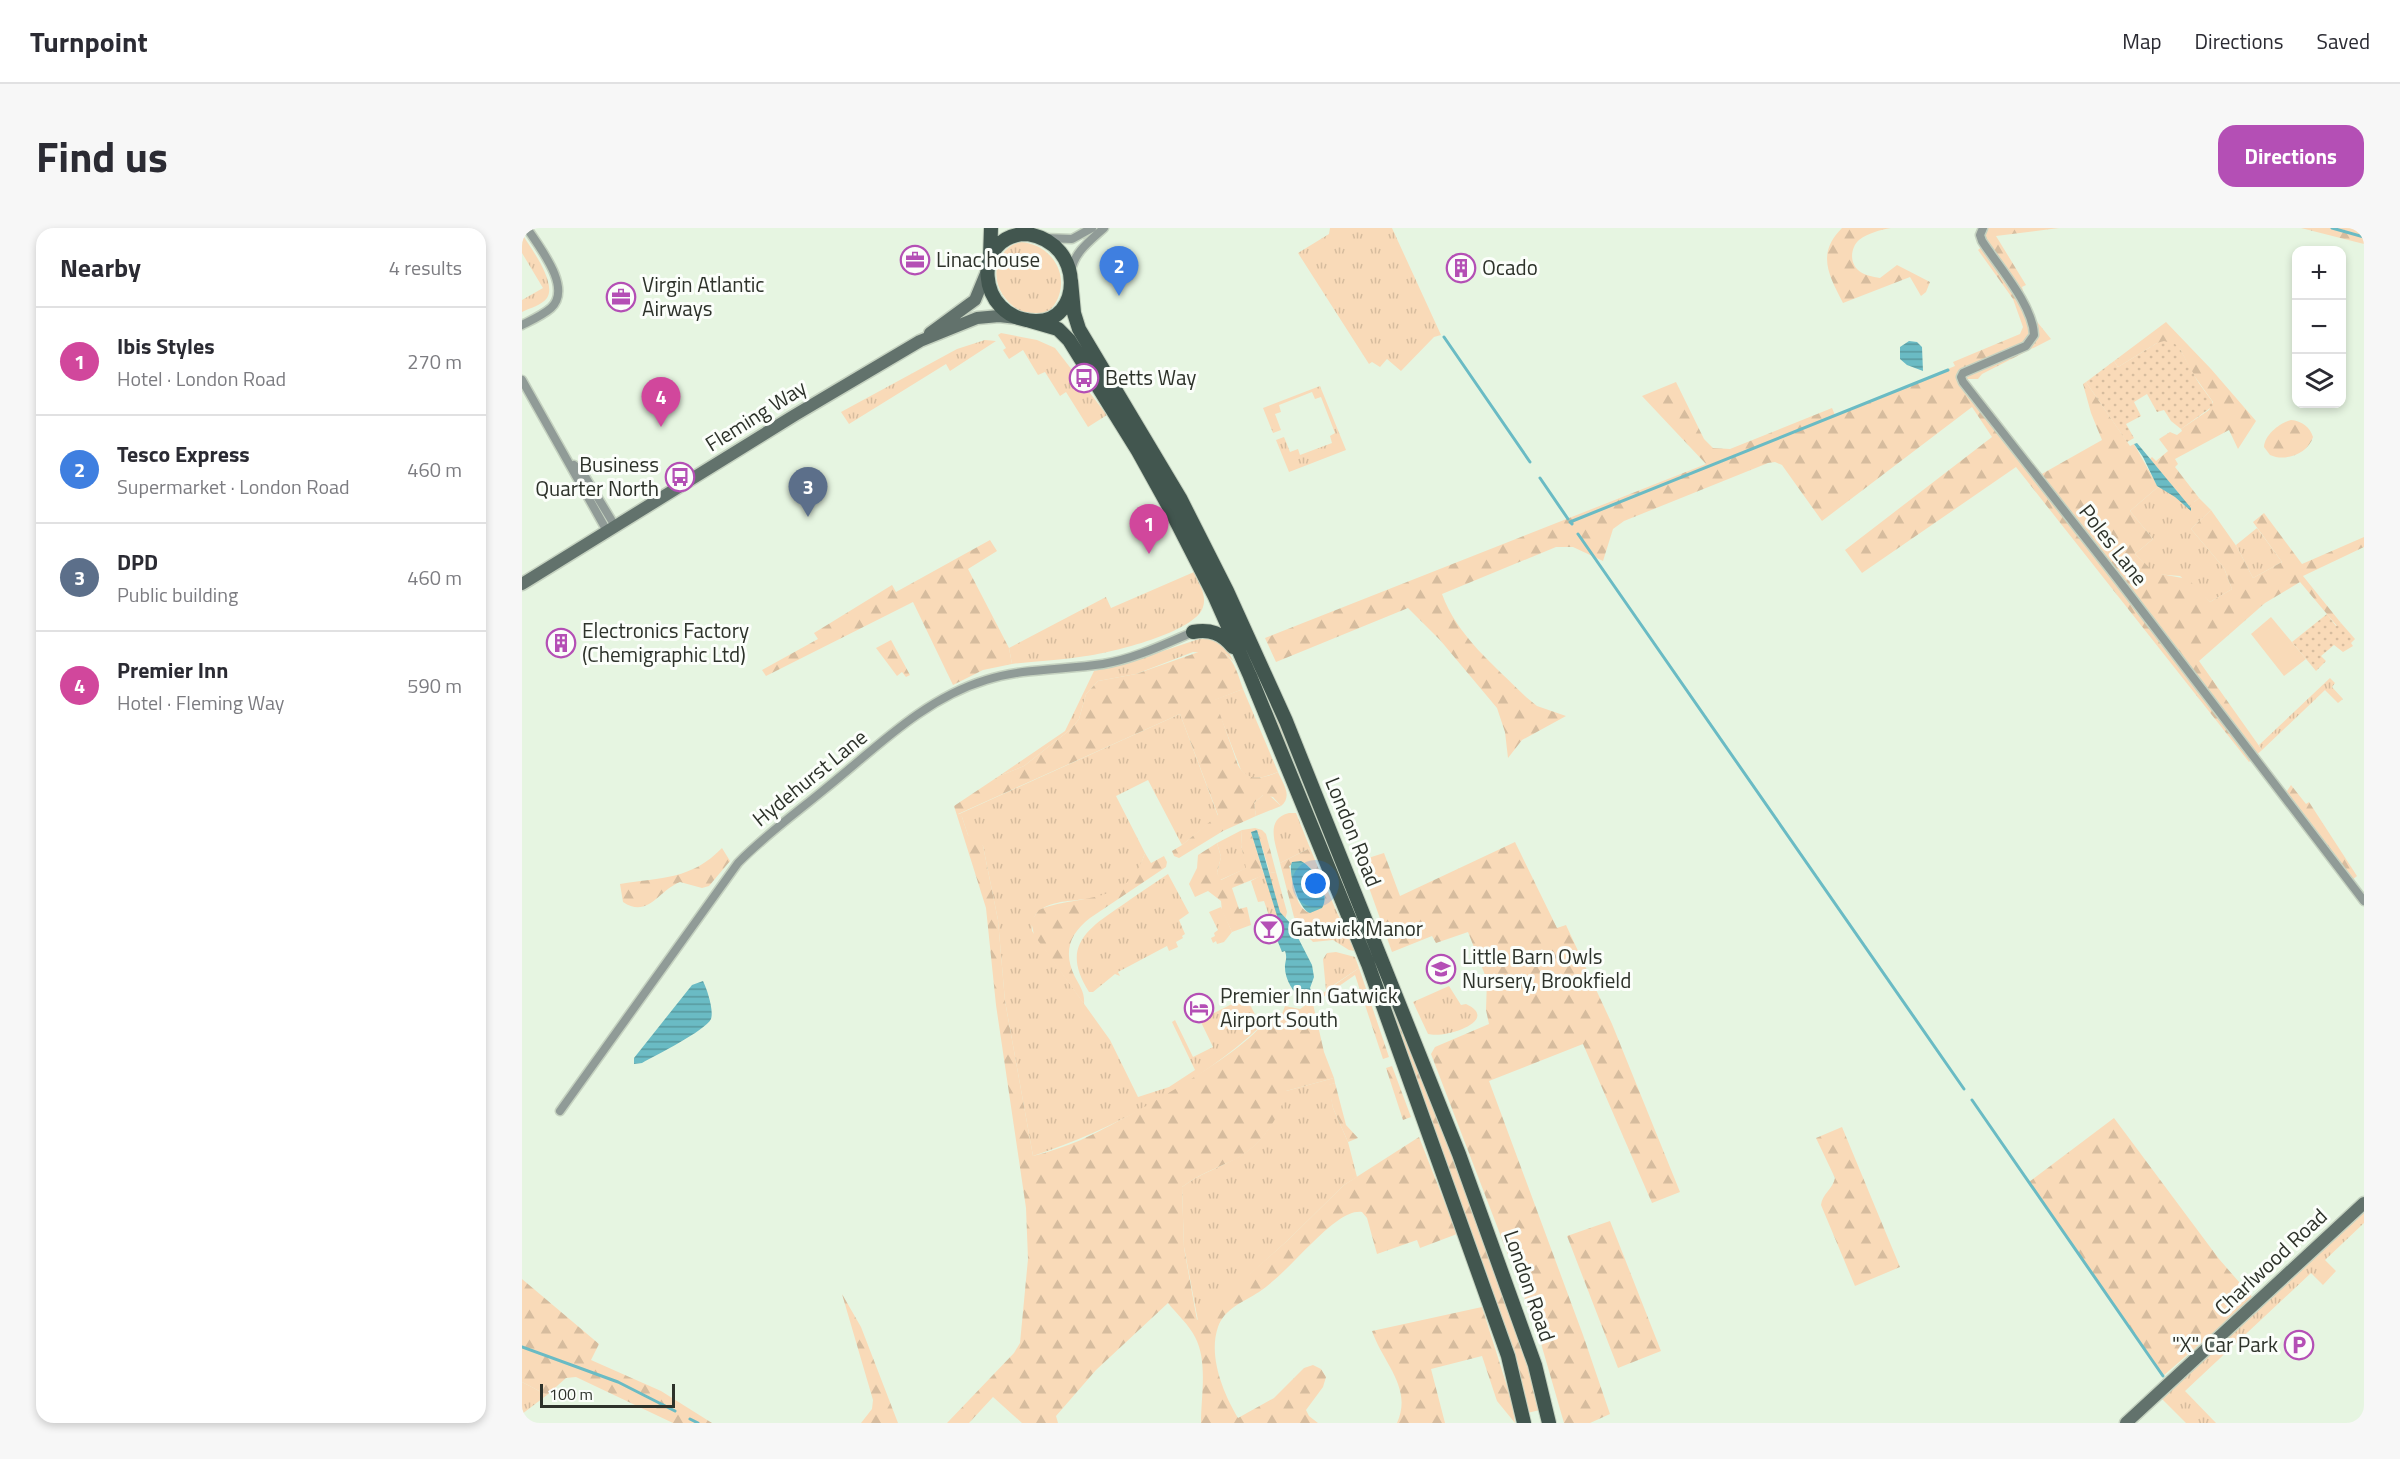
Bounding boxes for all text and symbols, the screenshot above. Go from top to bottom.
text: Turnpoint [30,20,148,63]
text: Map [2122,25,2162,57]
text: Directions [2195,25,2284,57]
text: Saved [2317,25,2370,57]
text: Find us [36,124,168,188]
button: Directions [2218,125,2364,187]
place label: Linac house [936,243,1040,275]
office icon: Linac house [899,244,931,276]
map controls [2292,246,2346,408]
button: + [2292,246,2346,300]
pin: 2 [1100,247,1138,296]
text: Nearby [60,248,141,287]
place label: Ocado [1482,251,1538,283]
text: 4 results [389,252,462,283]
building icon: Ocado [1445,252,1477,284]
place label: Virgin Atlantic Airways [642,268,765,324]
office icon: Virgin Atlantic Airways [605,281,637,313]
button: − [2292,300,2346,354]
text: Ibis Styles [117,329,215,363]
text: 1 [74,346,85,377]
text: 270 m [407,346,462,377]
button: layers [2292,354,2346,408]
place label: Betts Way [1105,361,1196,393]
bus stop icon: Betts Way [1068,362,1100,394]
text: Hotel · London Road [117,363,286,394]
street label: Fleming Way [699,371,812,459]
pin: 4 [642,378,680,427]
text: Tesco Express [117,437,250,471]
place label: Business Quarter North [535,448,659,504]
text: 2 [74,454,85,485]
text: 460 m [407,454,462,485]
bus stop icon: Business Quarter North [664,461,696,493]
pin: 3 [788,468,828,517]
text: Supermarket · London Road [117,471,350,502]
street label: Poles Lane [2072,497,2156,592]
pin: 1 [1130,504,1168,554]
text: DPD [117,545,158,579]
text: 3 [74,562,85,593]
text: 460 m [407,562,462,593]
text: Public building [117,579,238,610]
place label: Electronics Factory (Chemigraphic Ltd) [582,614,749,670]
building icon: Electronics Factory (Chemigraphic Ltd) [545,627,577,659]
text: Premier Inn [117,653,228,687]
text: 4 [74,670,85,701]
text: 590 m [407,670,462,701]
text: Hotel · Fleming Way [117,687,285,718]
street label: Hydehurst Lane [745,721,874,834]
street label: London Road [1317,772,1390,891]
your location [1301,869,1330,898]
place label: Gatwick Manor [1290,912,1423,944]
bar icon: Gatwick Manor [1253,913,1285,945]
place label: Little Barn Owls Nursery, Brookfield [1462,940,1631,996]
school or university icon: Little Barn Owls Nursery, Brookfield [1425,953,1457,985]
place label: Premier Inn Gatwick Airport South [1220,979,1398,1035]
hotel icon: Premier Inn Gatwick Airport South [1183,992,1215,1024]
street label: Charlwood Road [2207,1200,2334,1322]
street label: London Road [1496,1226,1564,1346]
place label: "X" Car Park [2172,1328,2278,1360]
parking icon: "X" Car Park [2283,1329,2315,1361]
scale bar [540,1381,675,1408]
text: 100 m [549,1382,593,1406]

